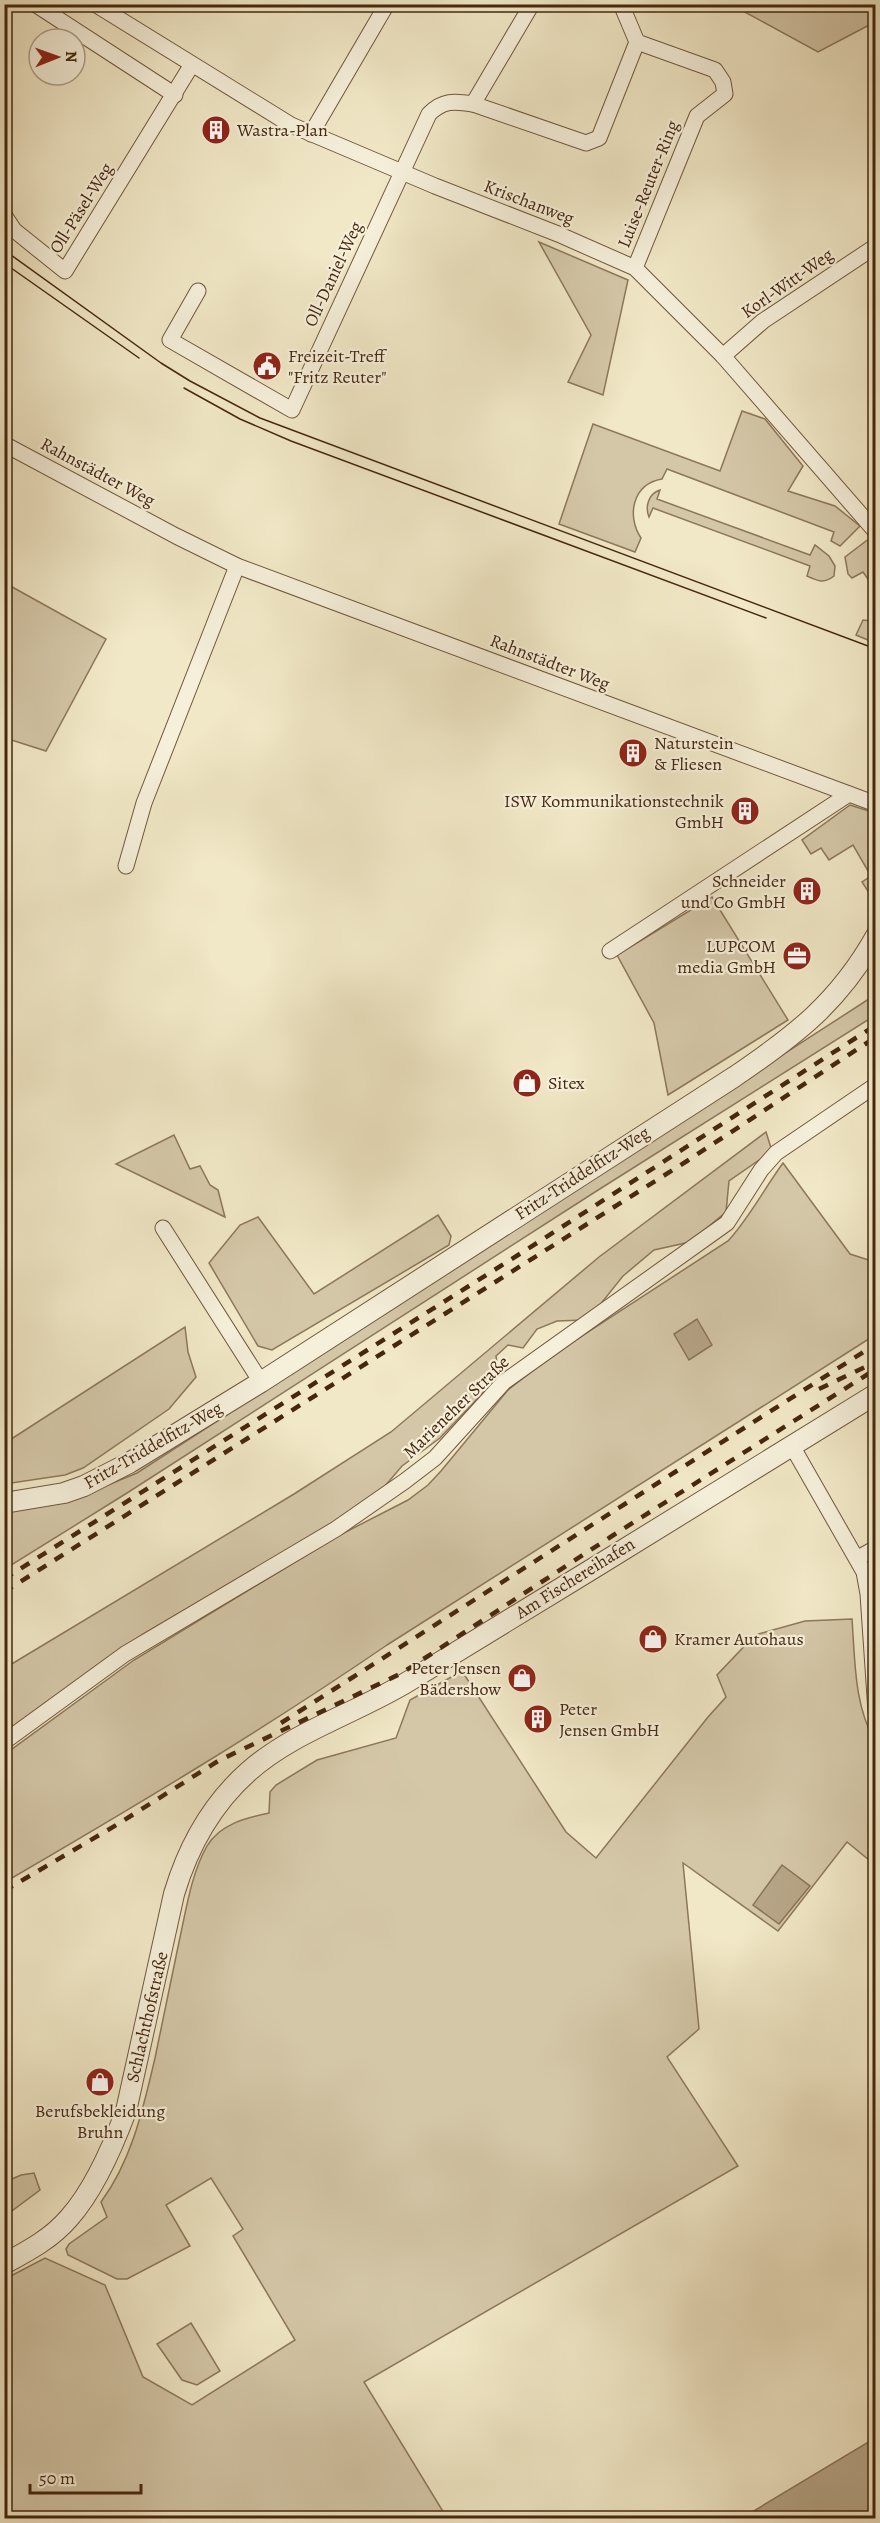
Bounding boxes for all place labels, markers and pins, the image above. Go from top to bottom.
building icon: Wastra-Plan [200,114,232,146]
place label: Wastra-Plan [236,118,328,142]
place label: Freizeit-Treff "Fritz Reuter" [288,344,388,389]
public building icon: Freizeit-Treff "Fritz Reuter" [251,350,283,382]
place label: Naturstein & Fliesen [654,731,734,776]
building icon: Naturstein & Fliesen [617,737,649,769]
place label: ISW Kommunikationstechnik GmbH [504,789,724,834]
building icon: ISW Kommunikationstechnik GmbH [729,795,761,827]
place label: Schneider und Co GmbH [681,869,786,914]
building icon: Schneider und Co GmbH [791,875,823,907]
place label: LUPCOM media GmbH [677,934,776,979]
office icon: LUPCOM media GmbH [781,940,813,972]
shop icon: Sitex [511,1067,543,1099]
place label: Sitex [548,1071,585,1095]
shop icon: Kramer Autohaus [637,1623,669,1655]
place label: Kramer Autohaus [674,1627,804,1651]
place label: Peter Jensen Bädershow [411,1656,501,1701]
shop icon: Peter Jensen Bädershow [506,1662,538,1694]
place label: Peter Jensen GmbH [559,1697,660,1742]
building icon: Peter Jensen GmbH [522,1703,554,1735]
shop icon: Berufsbekleidung Bruhn [84,2066,116,2098]
place label: Berufsbekleidung Bruhn [35,2099,165,2144]

